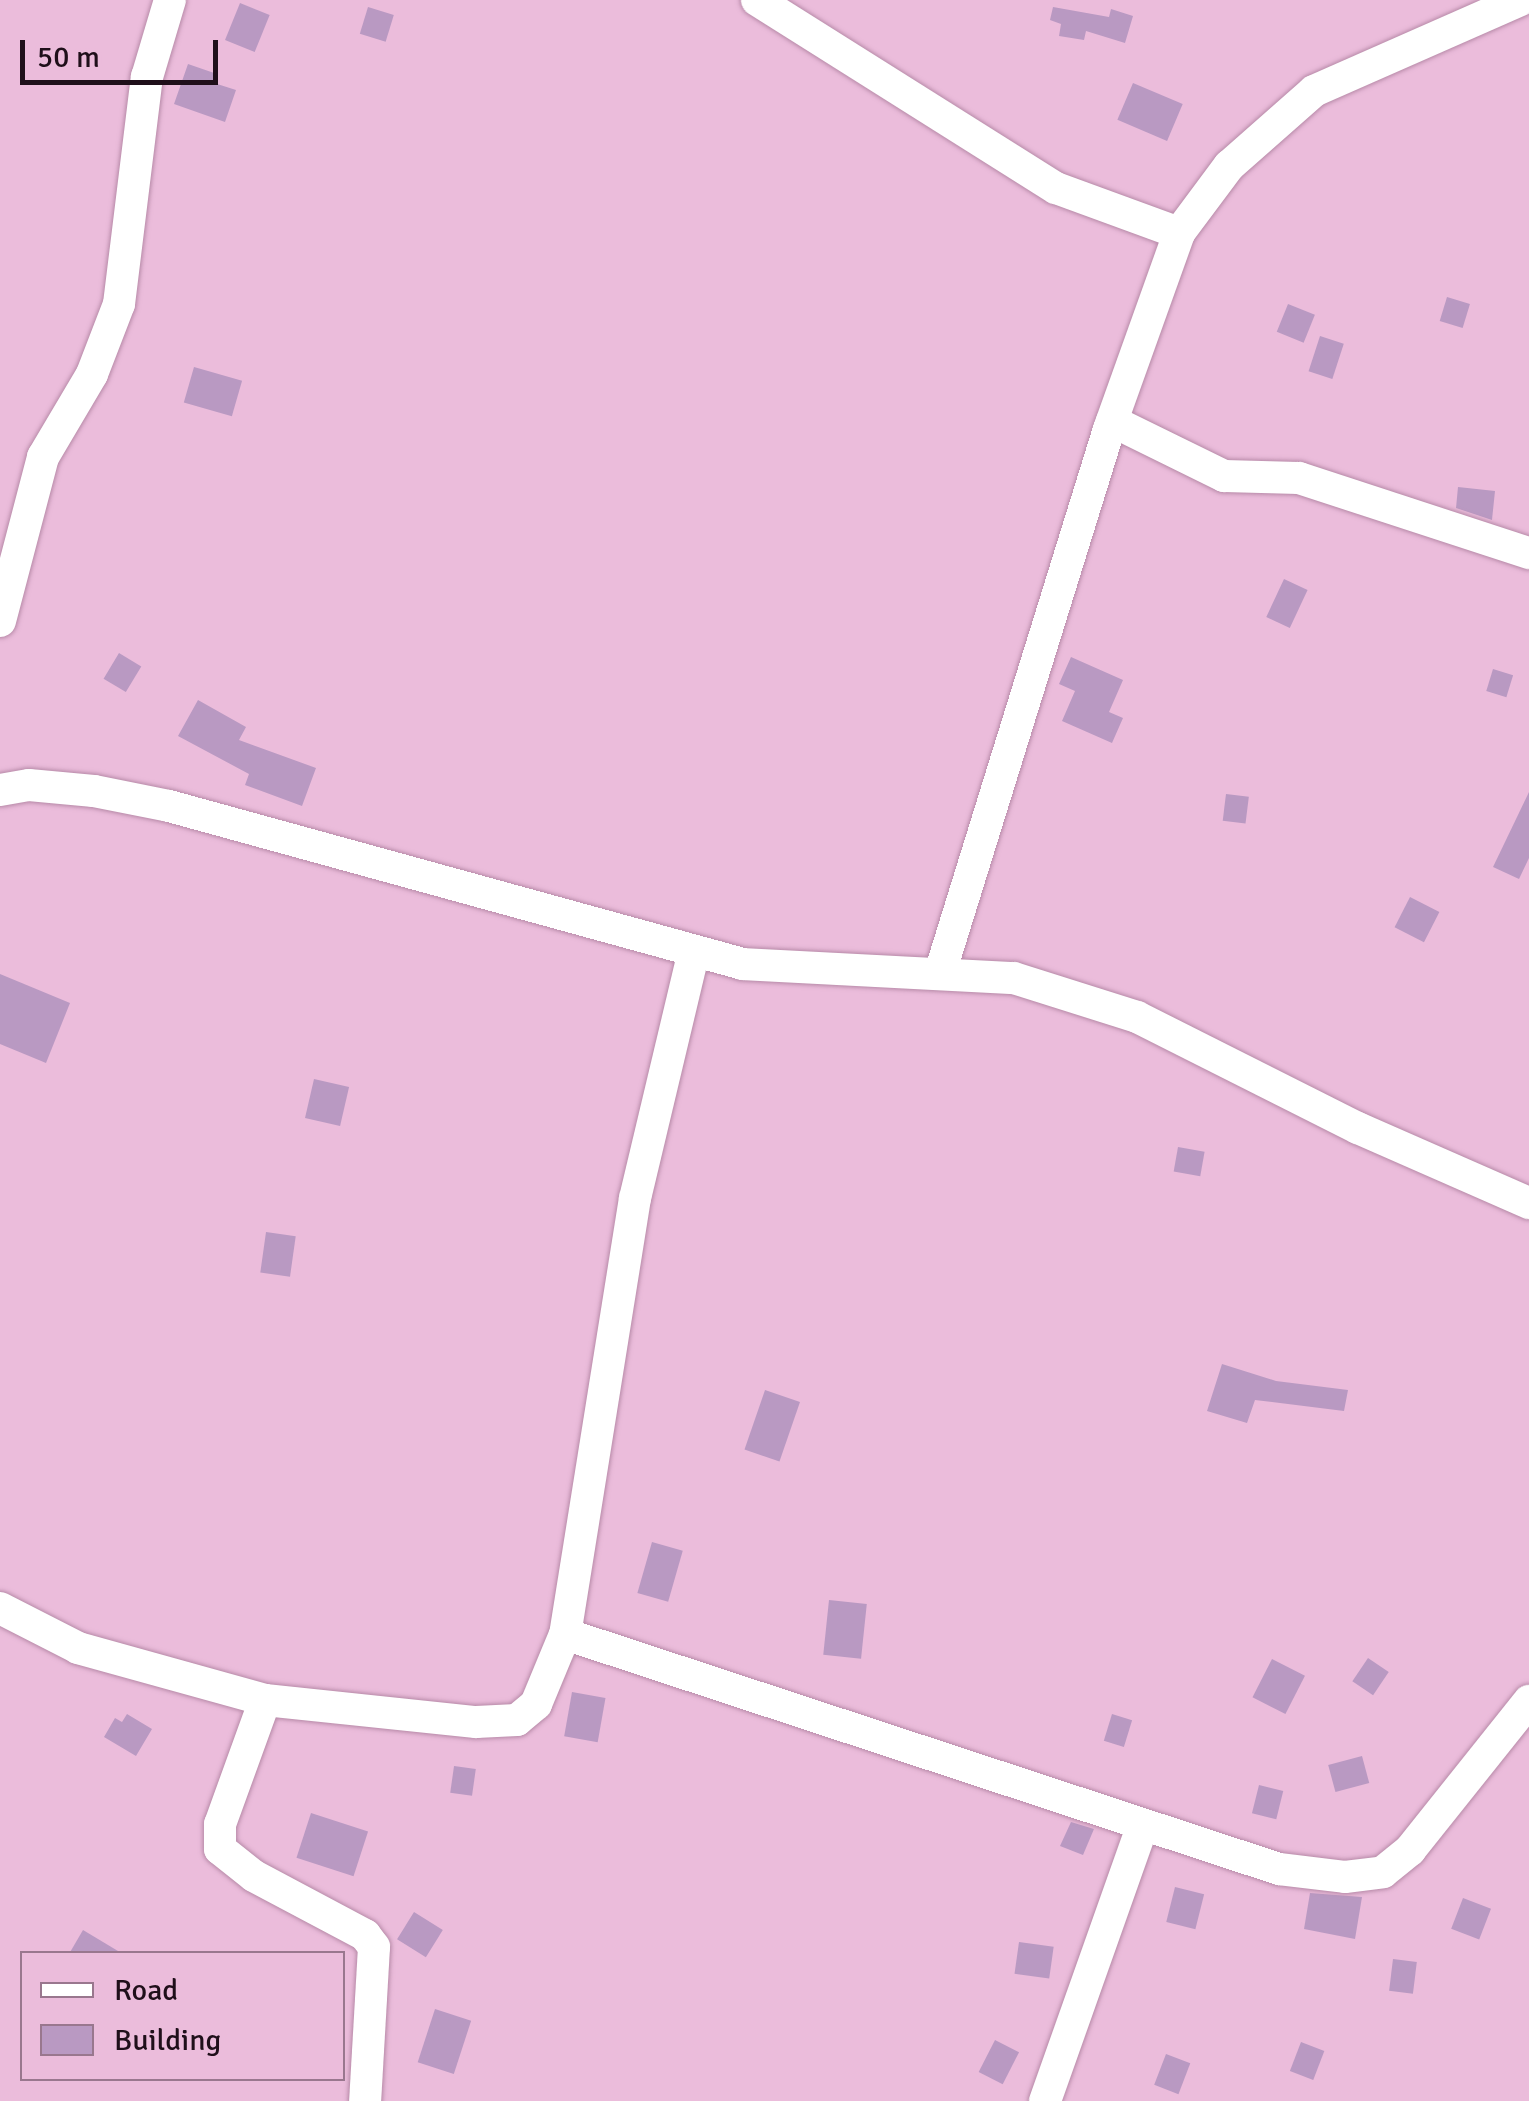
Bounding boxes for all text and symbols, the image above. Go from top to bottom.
scale bar [25,20,222,82]
text: 50 m [37,39,100,76]
legend [20,1951,345,2081]
text: Road [114,1972,178,2009]
text: Building [114,2022,221,2059]

